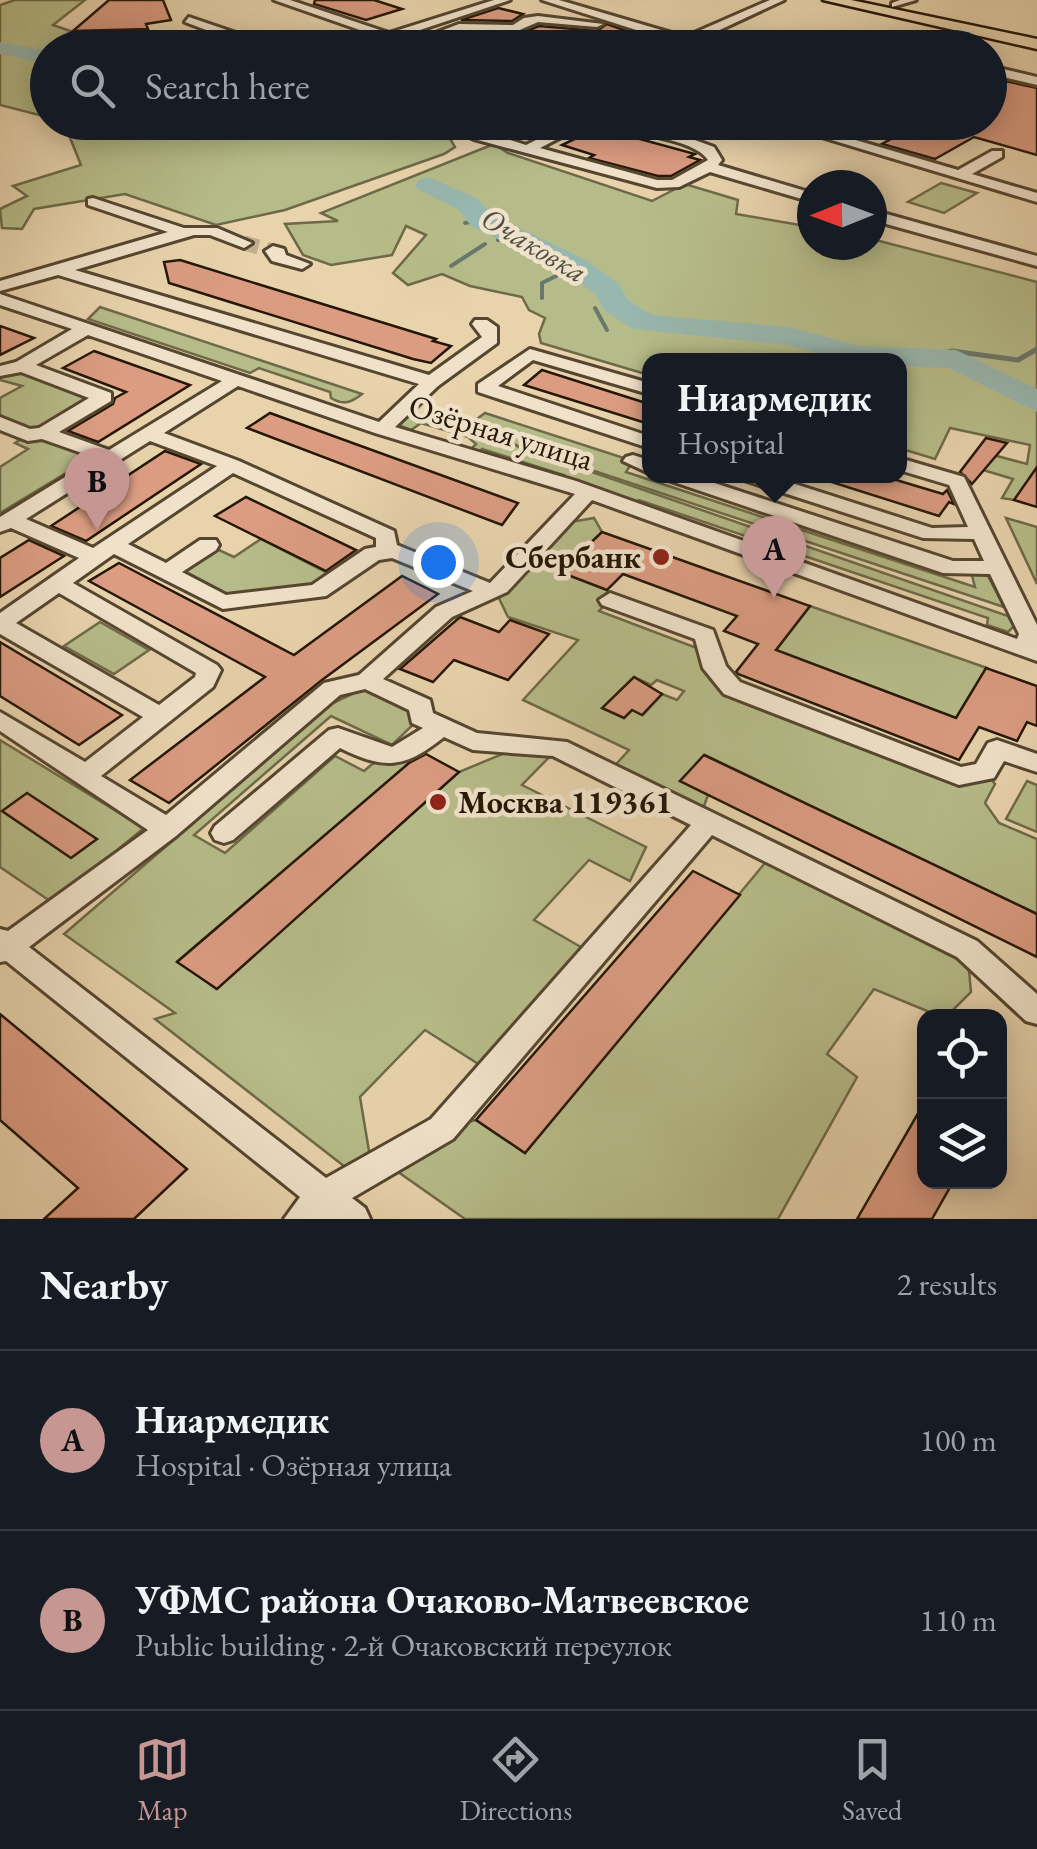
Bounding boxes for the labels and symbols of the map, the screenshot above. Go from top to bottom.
north arrow [797,170,887,260]
water label: Очаковка [474,198,594,291]
street label: Озёрная улица [404,384,598,480]
pin: B [64,448,130,530]
pin: A [742,516,806,598]
place label: Сбербанк [505,536,641,578]
your location [413,537,464,588]
marker: Сбербанк [650,546,672,568]
place label: Москва 119361 [458,781,672,823]
marker: Москва 119361 [427,791,449,813]

